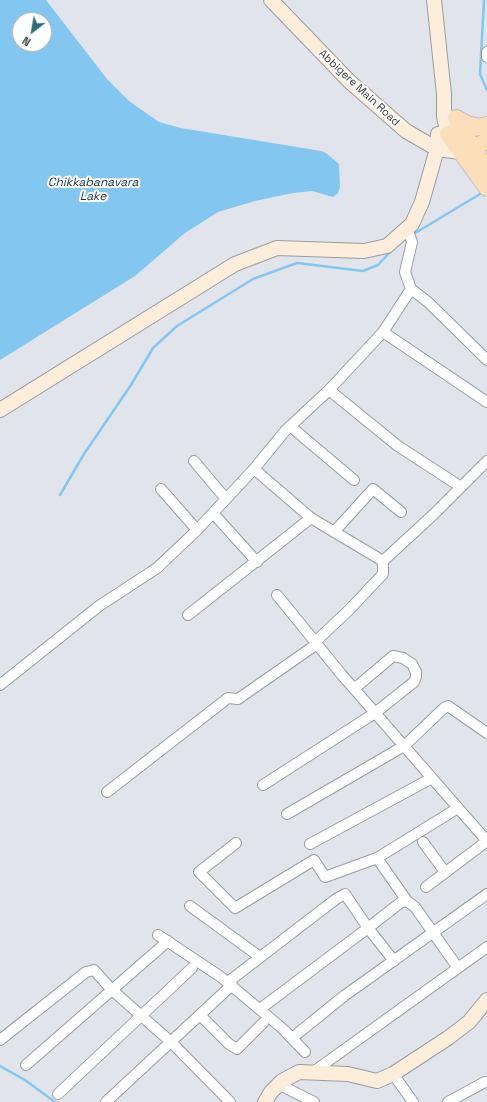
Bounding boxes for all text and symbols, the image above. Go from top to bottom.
north arrow [12,12,52,52]
text: N [20,34,33,49]
street label: Abbigere Main Road [316,47,402,129]
water label: Chikkabanavara Lake [48,176,138,204]

